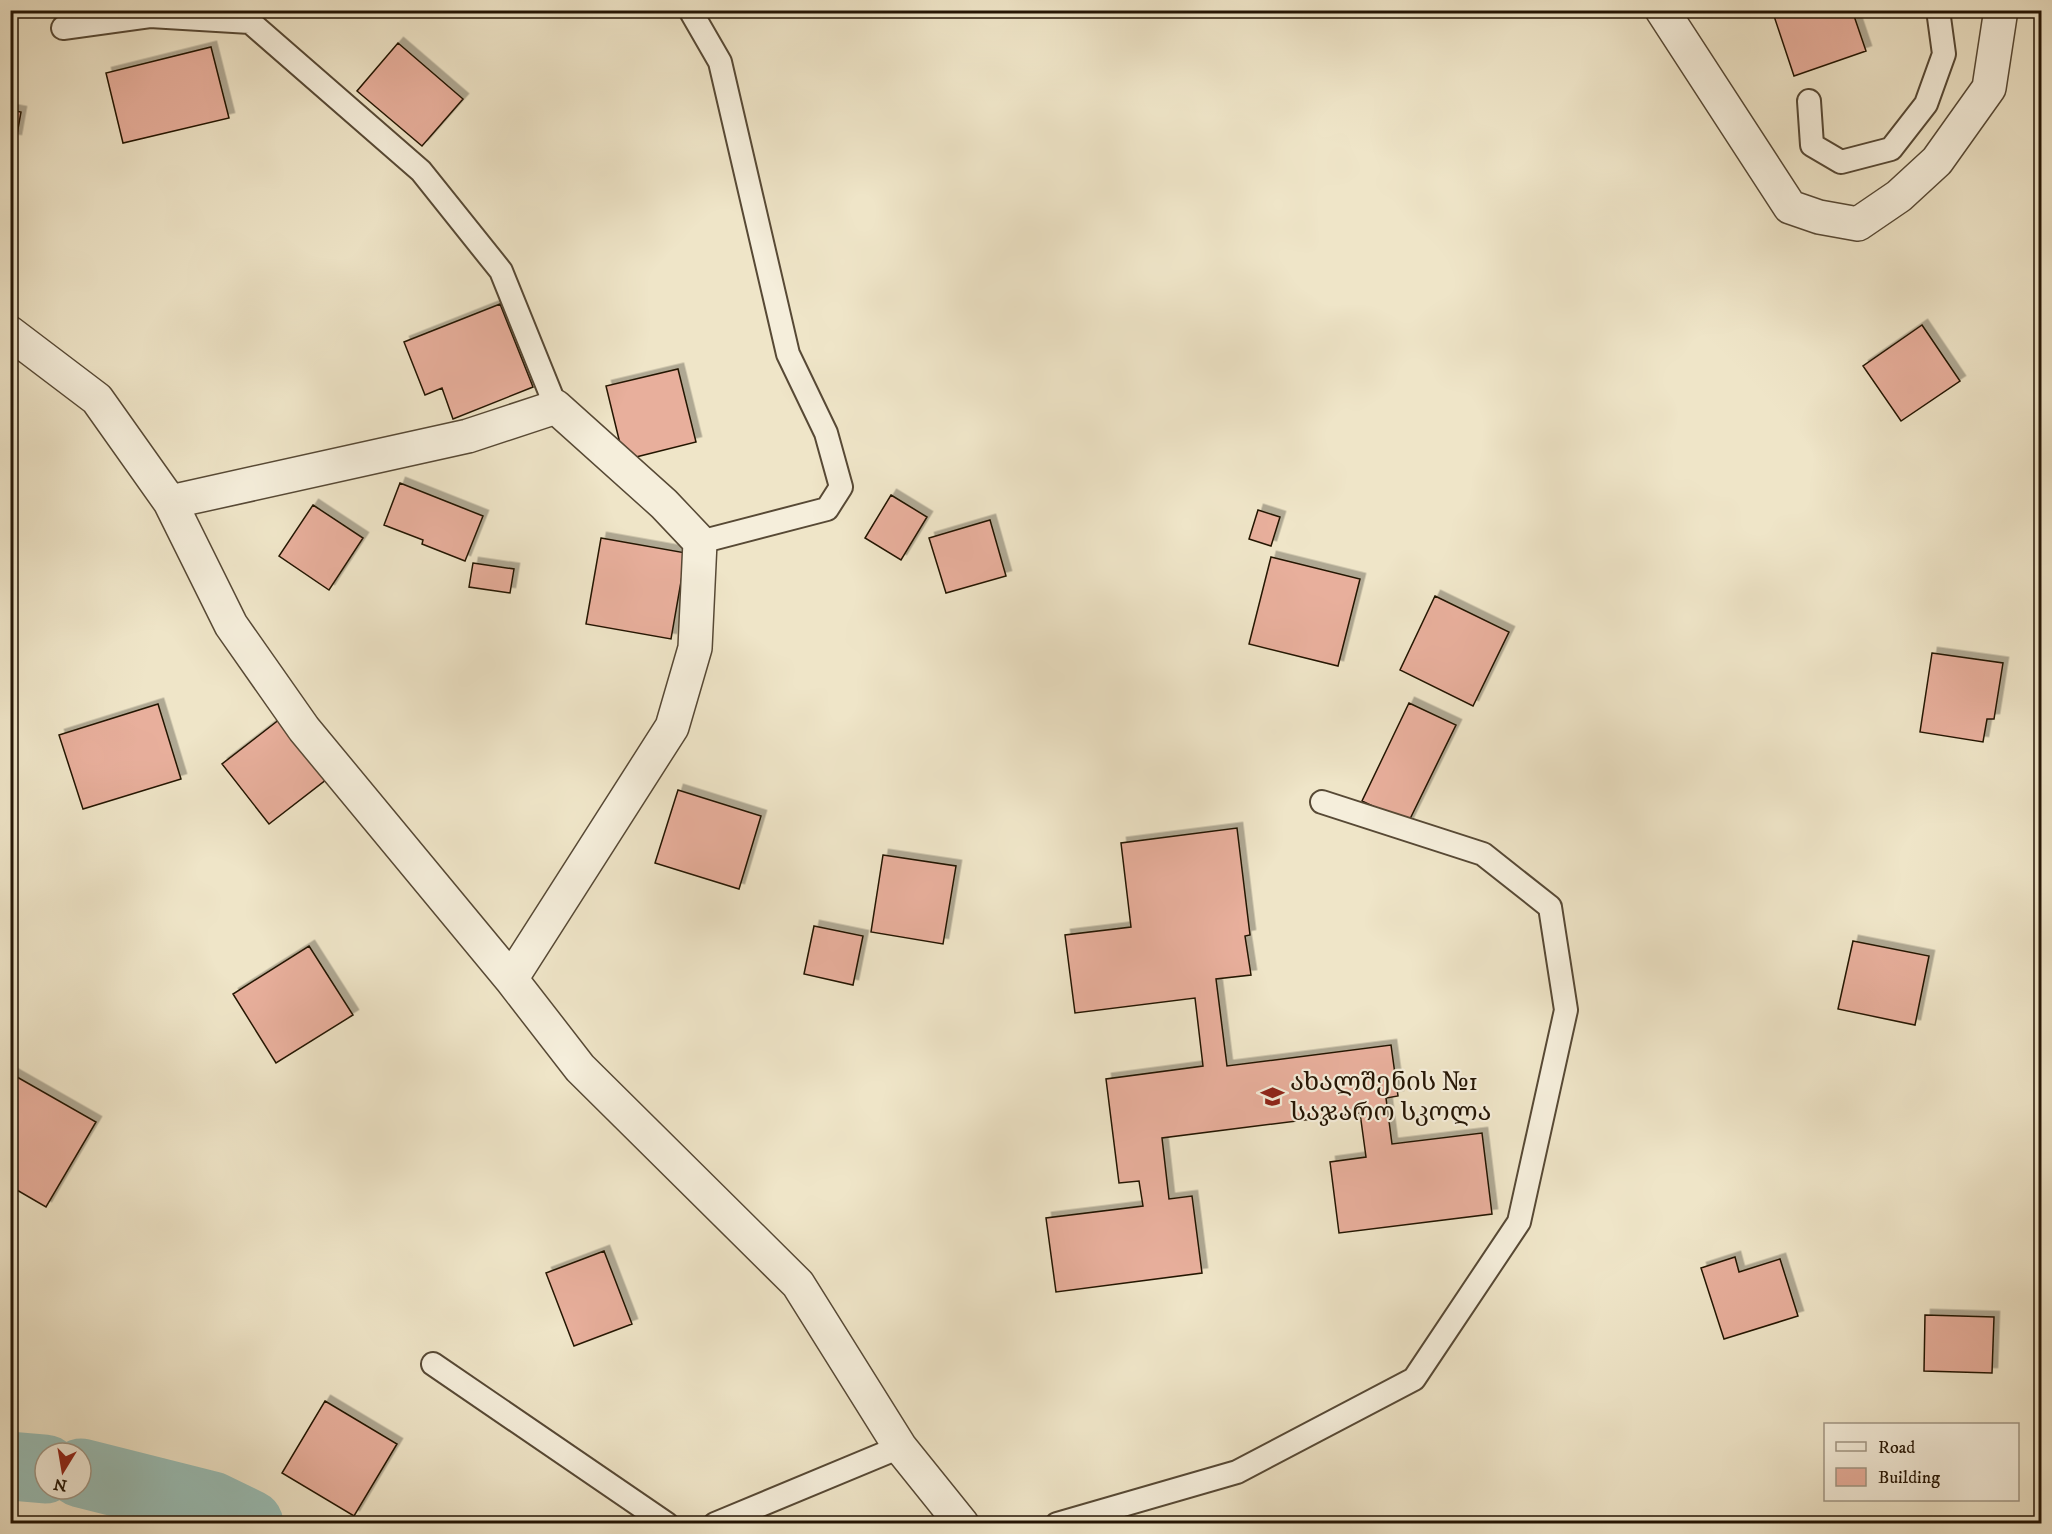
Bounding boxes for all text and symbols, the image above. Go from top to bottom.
place label: ახალშენის №1 საჯარო სკოლა [1290,1066,1492,1129]
school or university icon: ახალშენის №1 საჯარო სკოლა [1259,1084,1285,1110]
legend [1824,1423,2019,1501]
text: Road [1878,1437,1915,1459]
north arrow [33,1441,93,1501]
text: Building [1878,1467,1940,1489]
text: N [52,1474,69,1496]

